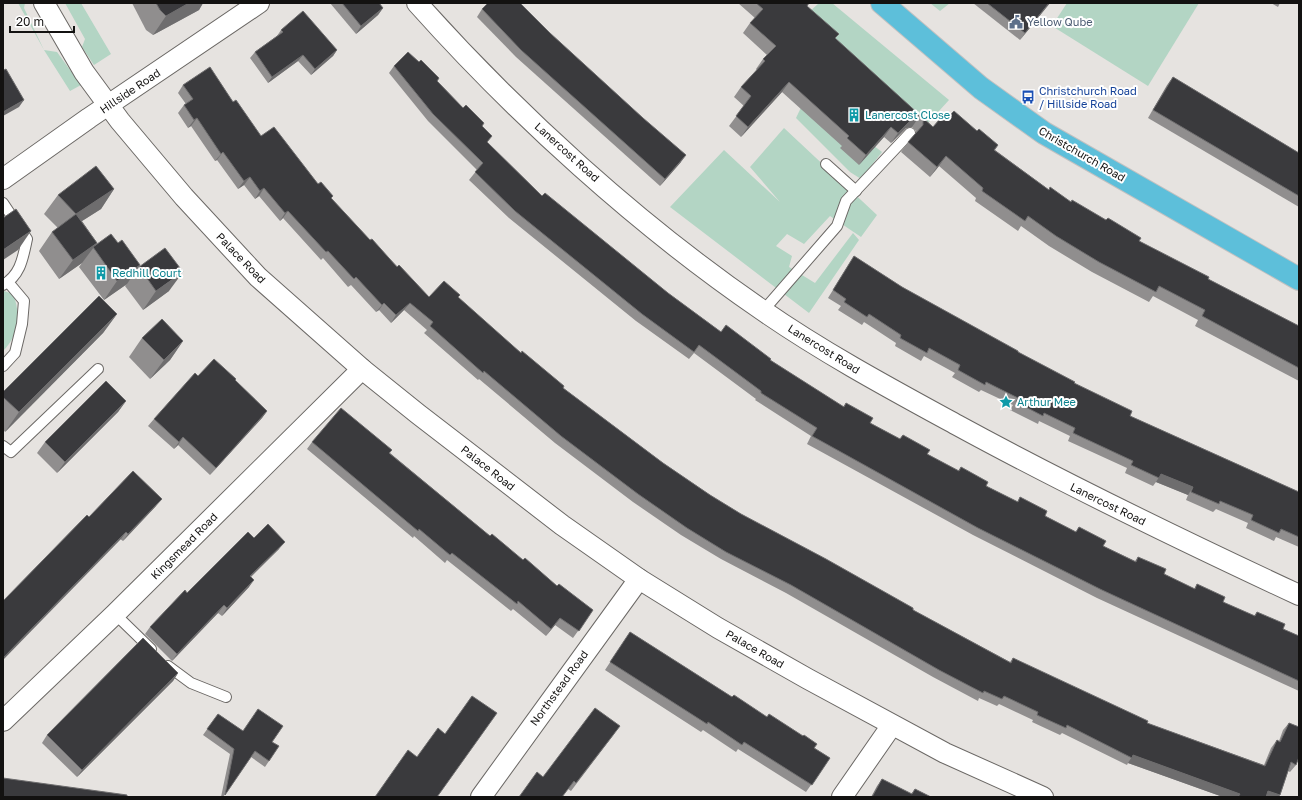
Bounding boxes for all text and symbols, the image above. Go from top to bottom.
scale bar [10,8,74,34]
text: 20 m [16,14,44,29]
public building icon: Yellow Qube [1008,14,1024,30]
place label: Yellow Qube [1027,15,1093,28]
street label: Hillside Road [97,66,162,116]
place label: Christchurch Road / Hillside Road [1039,84,1137,110]
bus stop icon: Christchurch Road / Hillside Road [1020,89,1036,105]
building icon: Lanercost Close [846,107,862,123]
place label: Lanercost Close [865,108,950,121]
street label: Lanercost Road [532,119,602,184]
street label: Christchurch Road [1037,123,1128,184]
street label: Palace Road [214,230,269,286]
building icon: Redhill Court [93,265,109,281]
place label: Redhill Court [112,266,182,279]
street label: Lanercost Road [786,321,863,376]
place icon: Arthur Mee [998,394,1014,410]
place label: Arthur Mee [1017,395,1076,408]
street label: Palace Road [459,442,518,493]
street label: Lanercost Road [1068,480,1148,527]
street label: Kingsmead Road [148,510,220,582]
street label: Palace Road [724,627,787,670]
street label: Northstead Road [527,648,590,728]

